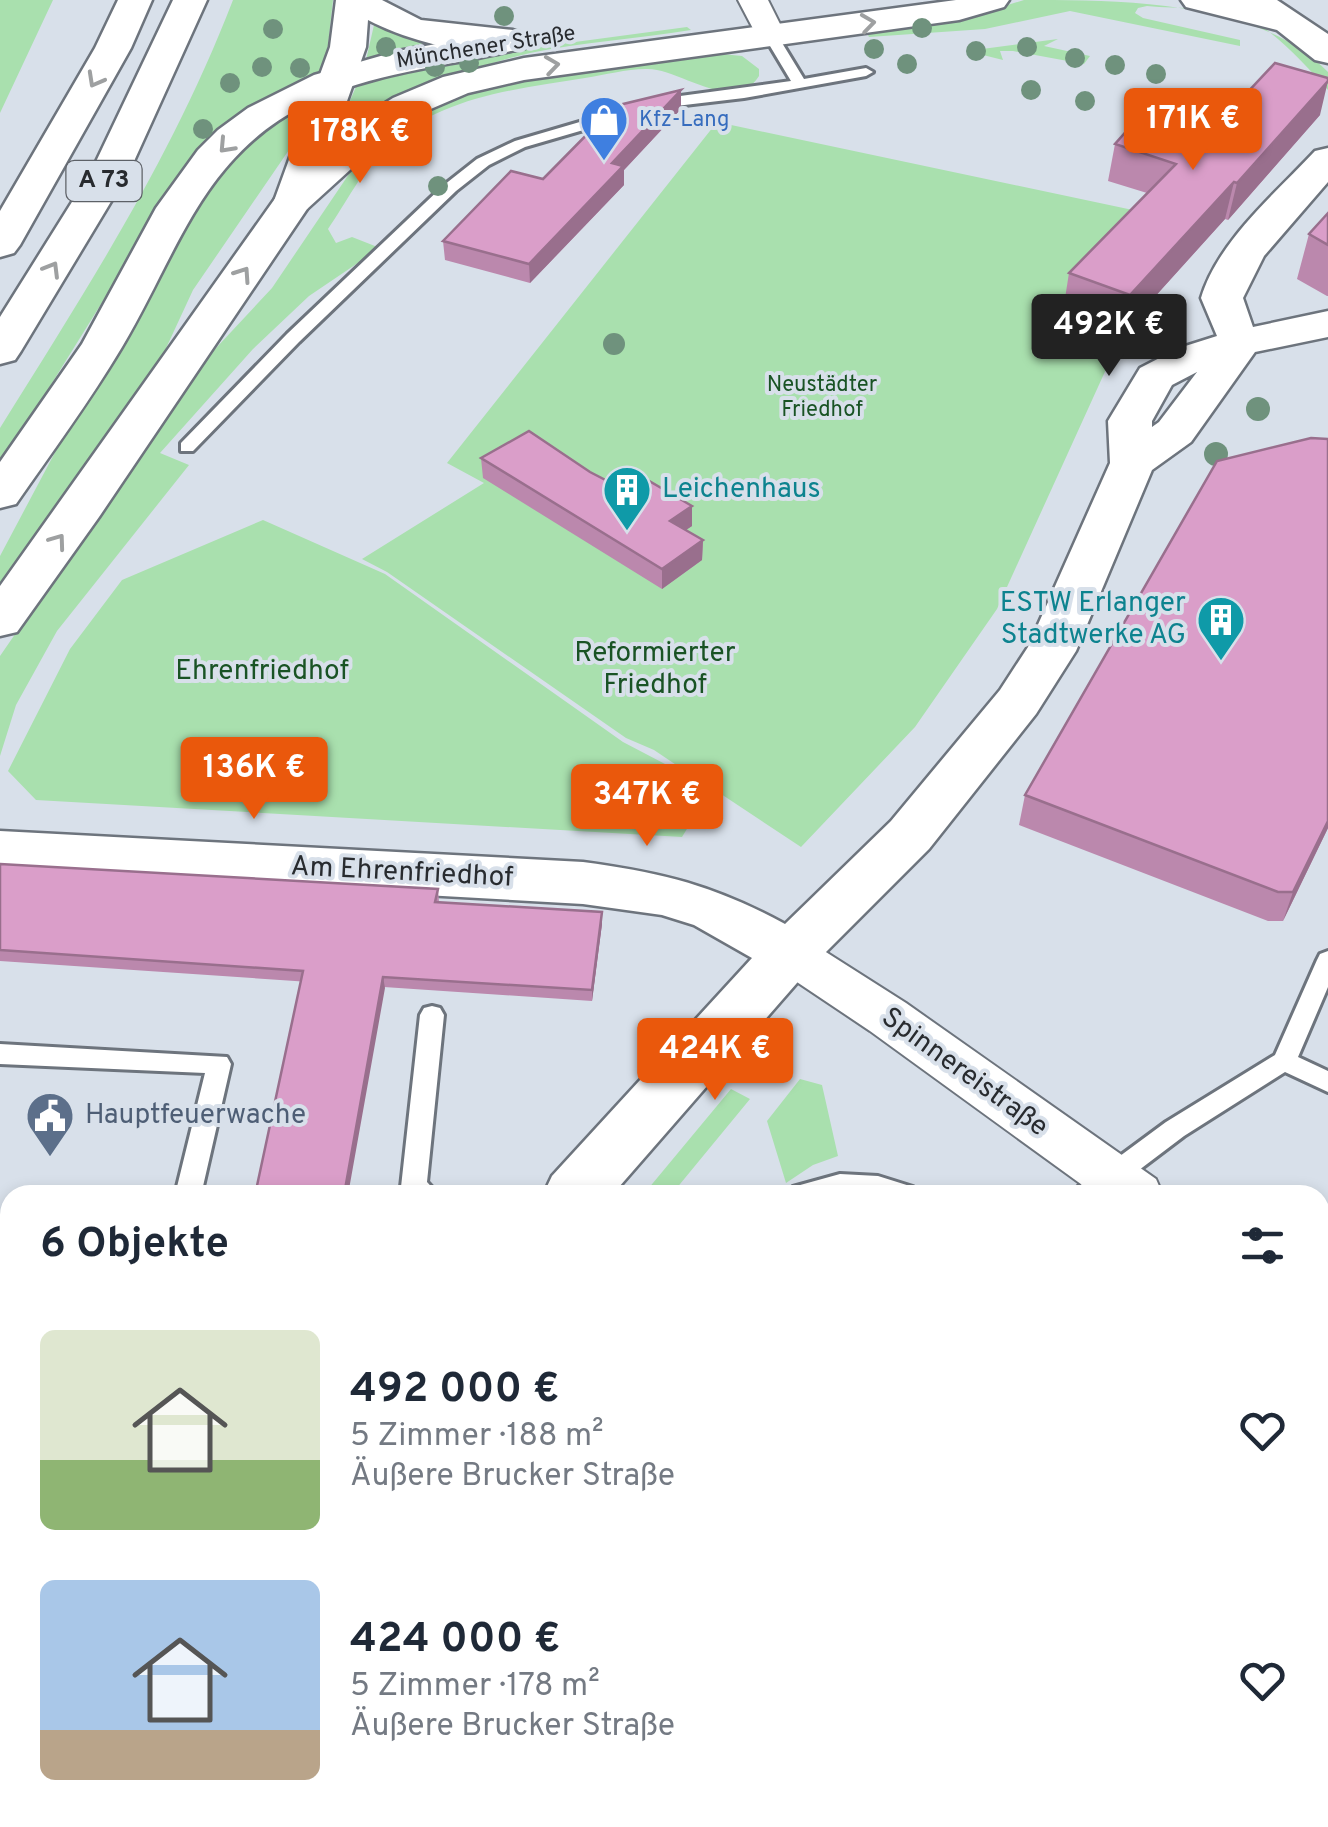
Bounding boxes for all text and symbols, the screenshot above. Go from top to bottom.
one-way arrow [860,13,876,34]
street label: Münchener Straße [394,20,578,76]
one-way arrow [543,56,560,77]
one-way arrow [88,70,108,88]
pin: 171K € [1112,88,1274,173]
shop icon: Kfz-Lang [578,94,630,162]
text: 171K € [1146,100,1240,140]
pin: 178K € [279,101,441,186]
place label: Kfz-Lang [639,107,729,134]
text: 178K € [310,113,410,153]
one-way arrow [219,135,237,153]
road number: A 73 [66,161,142,201]
one-way arrow [40,262,59,280]
one-way arrow [231,267,249,286]
pin: 492K € [1028,294,1190,379]
text: 492K € [1054,306,1164,346]
park label: Neustädter Friedhof [767,372,878,424]
building icon: Leichenhaus [601,464,653,532]
place label: Leichenhaus [662,472,821,508]
one-way arrow [46,534,63,552]
place label: ESTW Erlanger Stadtwerke AG [1000,586,1186,654]
building icon: ESTW Erlanger Stadtwerke AG [1195,594,1247,662]
park label: Reformierter Friedhof [574,636,736,704]
park label: Ehrenfriedhof [175,654,349,690]
pin: 136K € [173,737,335,822]
text: 136K € [203,749,305,789]
pin: 347K € [566,764,728,849]
text: 347K € [593,776,701,816]
street label: Am Ehrenfriedhof [290,849,514,897]
street label: Spinnereistraße [873,1000,1055,1146]
pin: 424K € [634,1018,796,1103]
text: 424K € [659,1030,771,1070]
public building icon: Hauptfeuerwache [24,1090,76,1158]
place label: Hauptfeuerwache [85,1098,306,1134]
icon: filters [1235,1218,1290,1273]
text: 6 Objekte [40,1219,229,1272]
text: 492 000 € [350,1364,559,1417]
icon: home [120,1370,240,1490]
icon: heart [1235,1403,1290,1458]
text: 5 Zimmer · 188 m² [350,1417,604,1457]
text: Äußere Brucker Straße [350,1457,675,1497]
text: 424 000 € [350,1614,561,1667]
icon: home [120,1620,240,1740]
icon: heart [1235,1653,1290,1708]
text: 5 Zimmer · 178 m² [350,1667,600,1707]
text: Äußere Brucker Straße [350,1707,675,1747]

